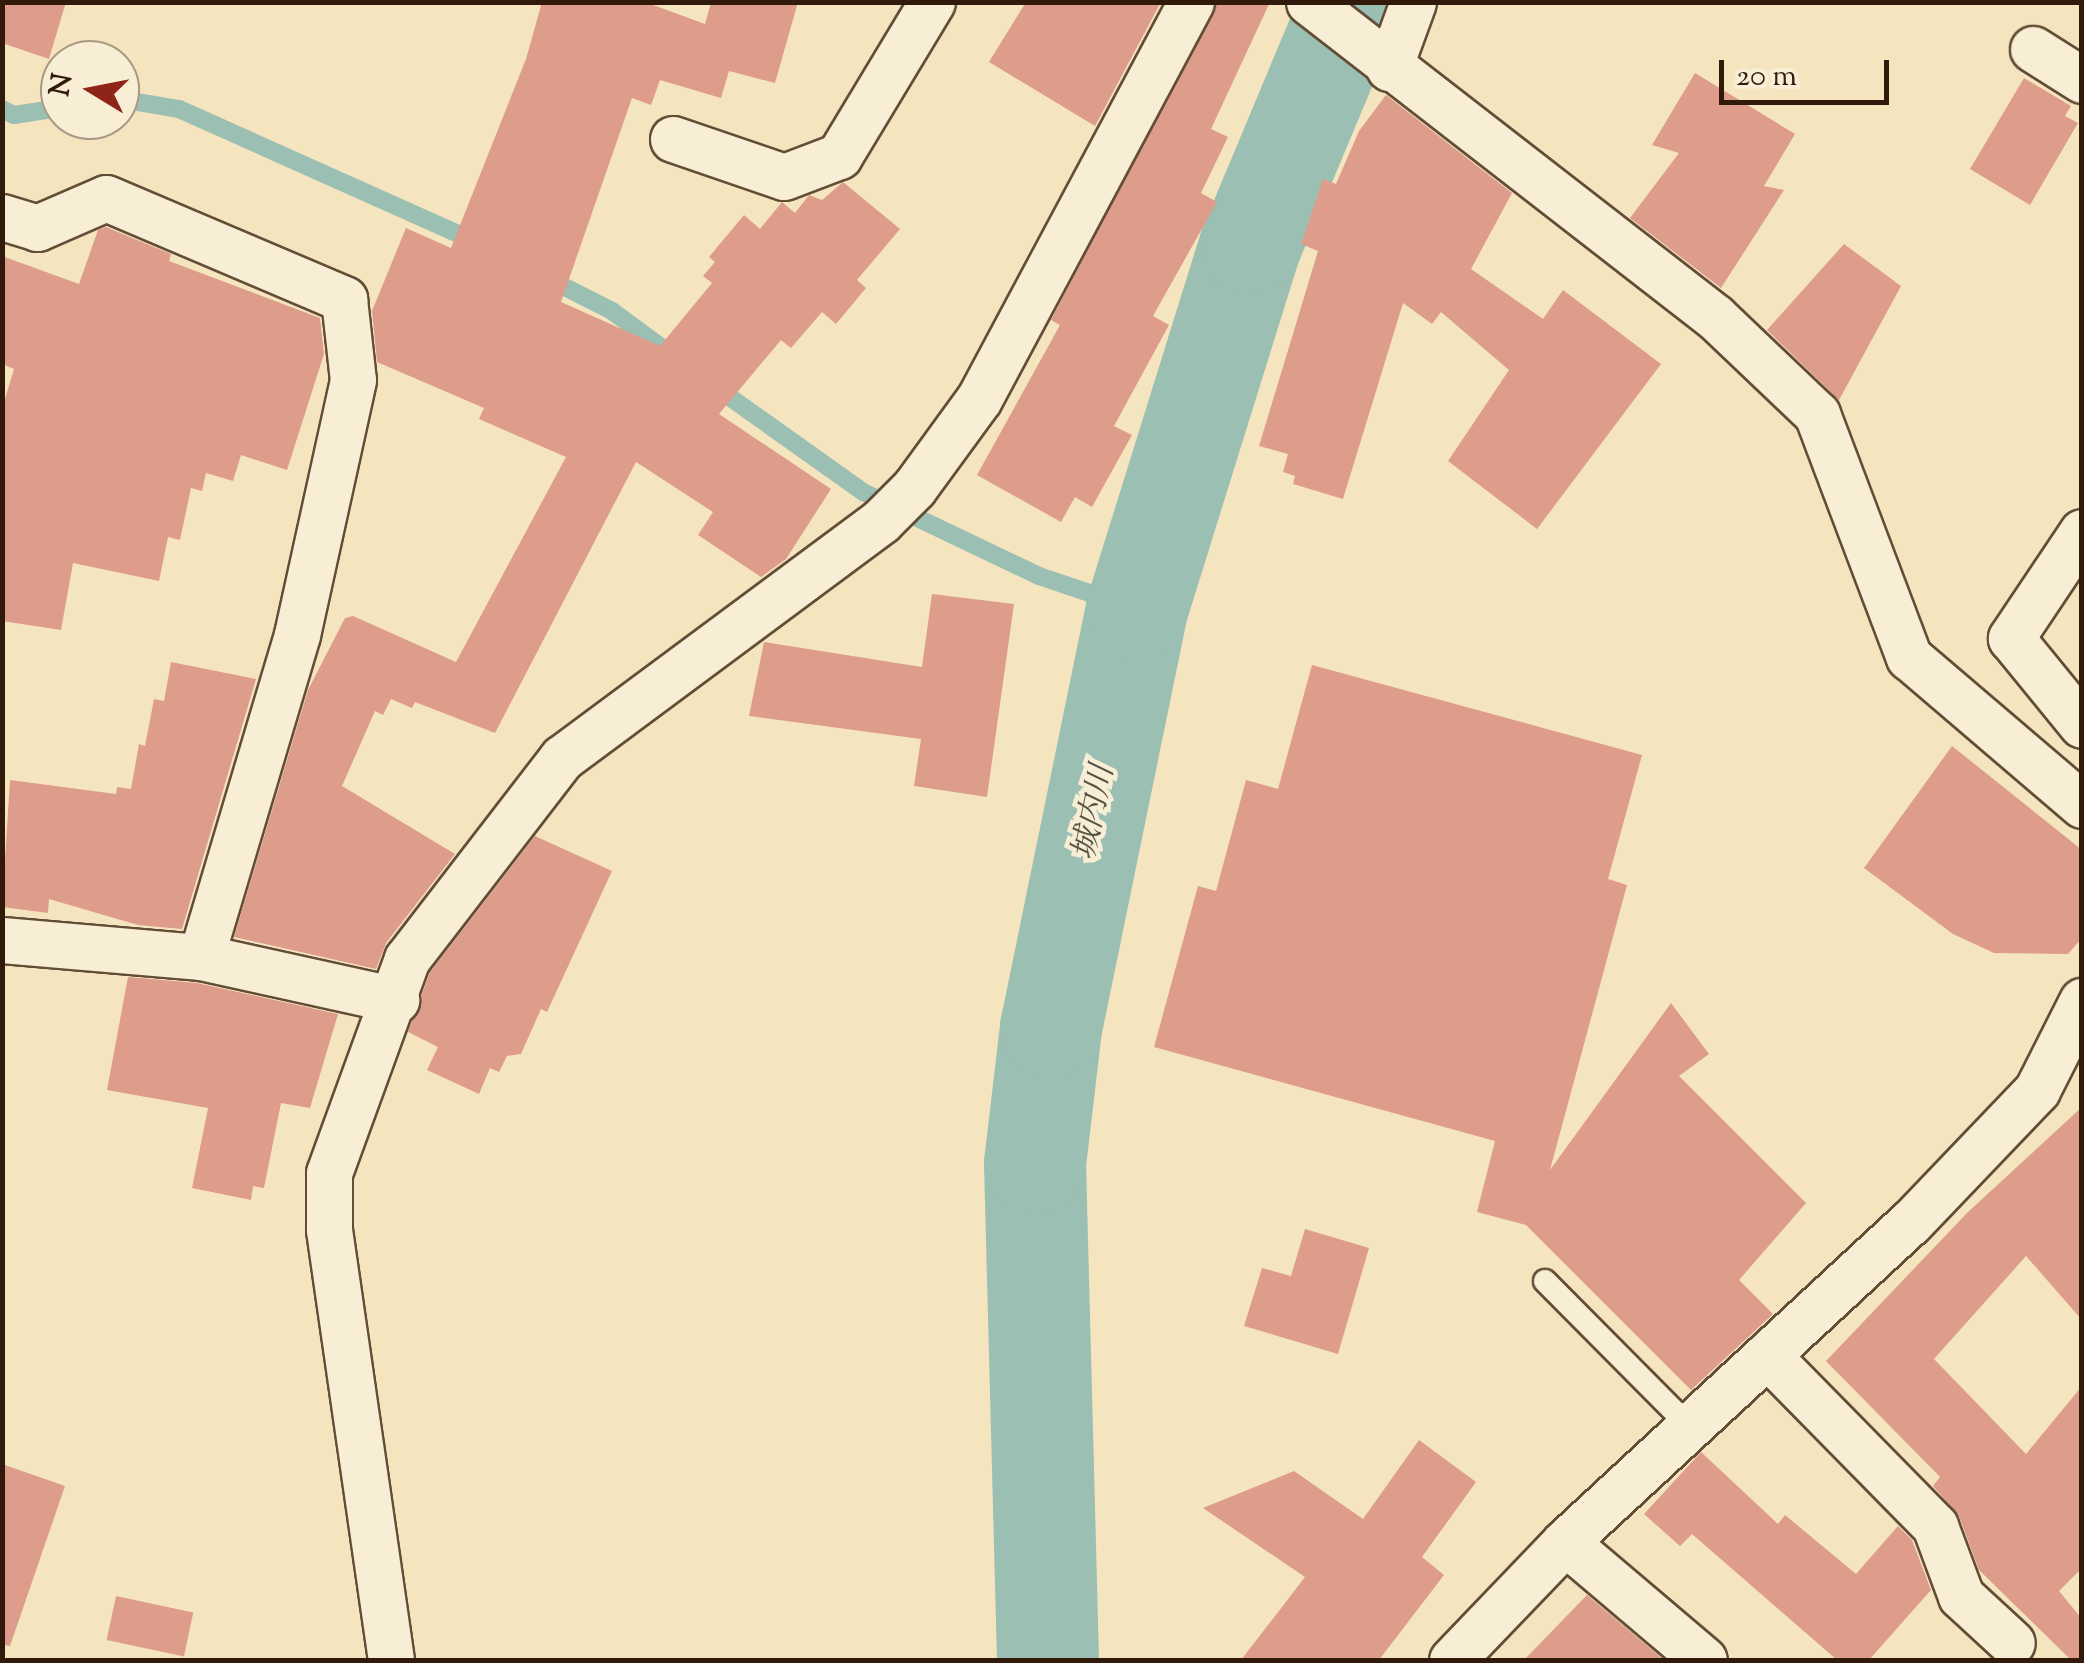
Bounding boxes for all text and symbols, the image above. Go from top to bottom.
north arrow [40,40,140,140]
scale bar [1724,40,1894,102]
text: 20 m [1736,56,1797,99]
text: N [41,71,84,100]
water label: 城内川 [1066,762,1124,864]

